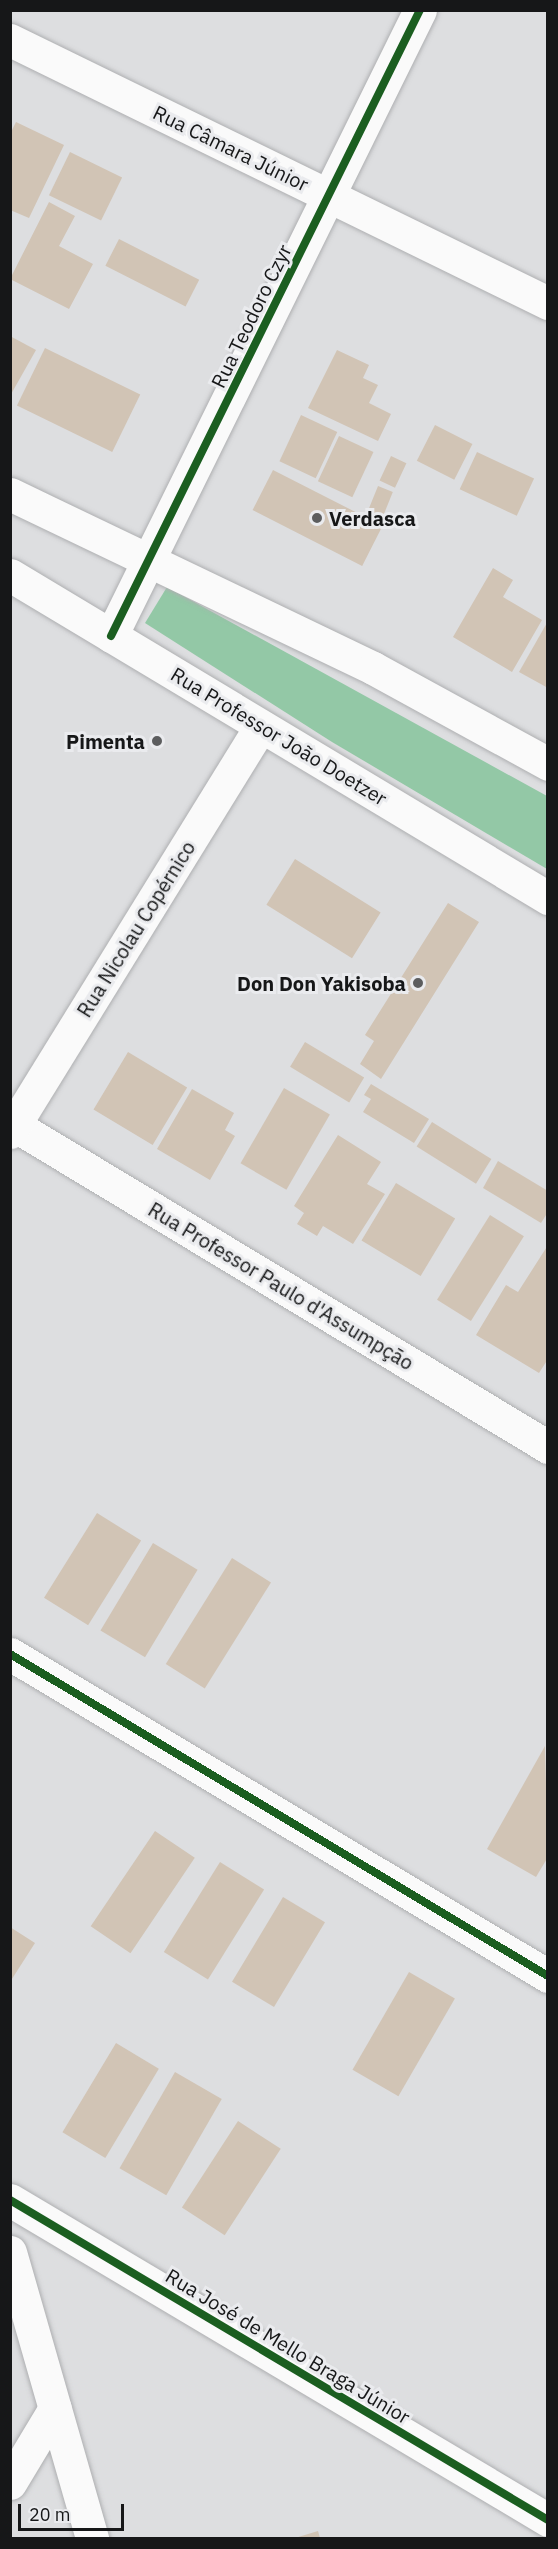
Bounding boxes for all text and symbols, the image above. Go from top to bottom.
street label: Rua Câmara Júnior [149,100,313,196]
street label: Rua Teodoro Czyr [206,240,296,392]
place label: Verdasca [329,506,416,530]
marker: Verdasca [310,511,324,525]
street label: Rua Professor João Doetzer [167,662,391,810]
place label: Pimenta [66,729,145,753]
marker: Pimenta [150,734,164,748]
street label: Rua Nicolau Copérnico [72,837,200,1021]
place label: Don Don Yakisoba [237,971,406,995]
marker: Don Don Yakisoba [411,976,425,990]
street label: Rua Professor Paulo d'Assumpção [144,1197,418,1375]
street label: Rua José de Mello Braga Júnior [161,2263,415,2429]
scale bar [21,2492,128,2530]
text: 20 m [29,2503,71,2526]

